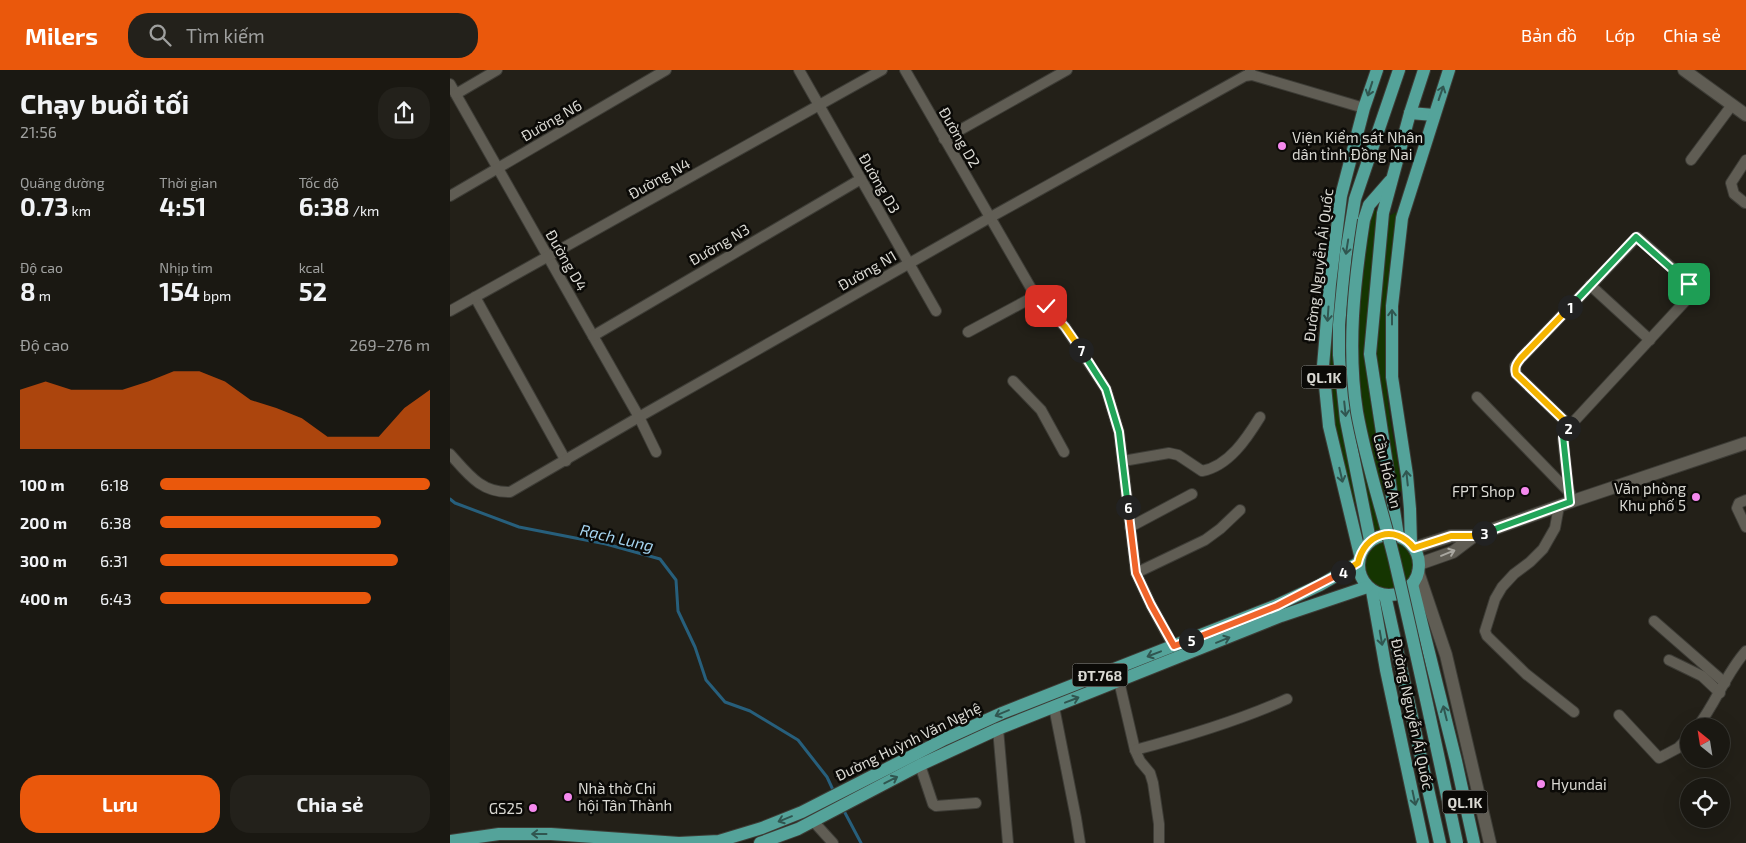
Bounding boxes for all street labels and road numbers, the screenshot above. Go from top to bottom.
street label: Đường N6 [517,95,585,145]
street label: Đường D2 [936,104,984,170]
street label: Đường D3 [856,150,904,216]
street label: Đường N4 [625,154,693,202]
street label: Đường Nguyễn Ái Quốc [1300,187,1337,343]
street label: Đường N3 [685,219,753,269]
street label: Đường D4 [542,226,592,294]
street label: Đường N1 [835,246,899,294]
road number: QL.1K [1302,366,1346,388]
street label: Cầu Hóa An [1370,432,1406,510]
street label: Đường Nguyễn Ái Quốc [1387,637,1438,791]
road number: ĐT.768 [1072,664,1128,686]
street label: Đường Huỳnh Văn Nghệ [832,698,984,784]
road number: QL.1K [1442,790,1488,814]

